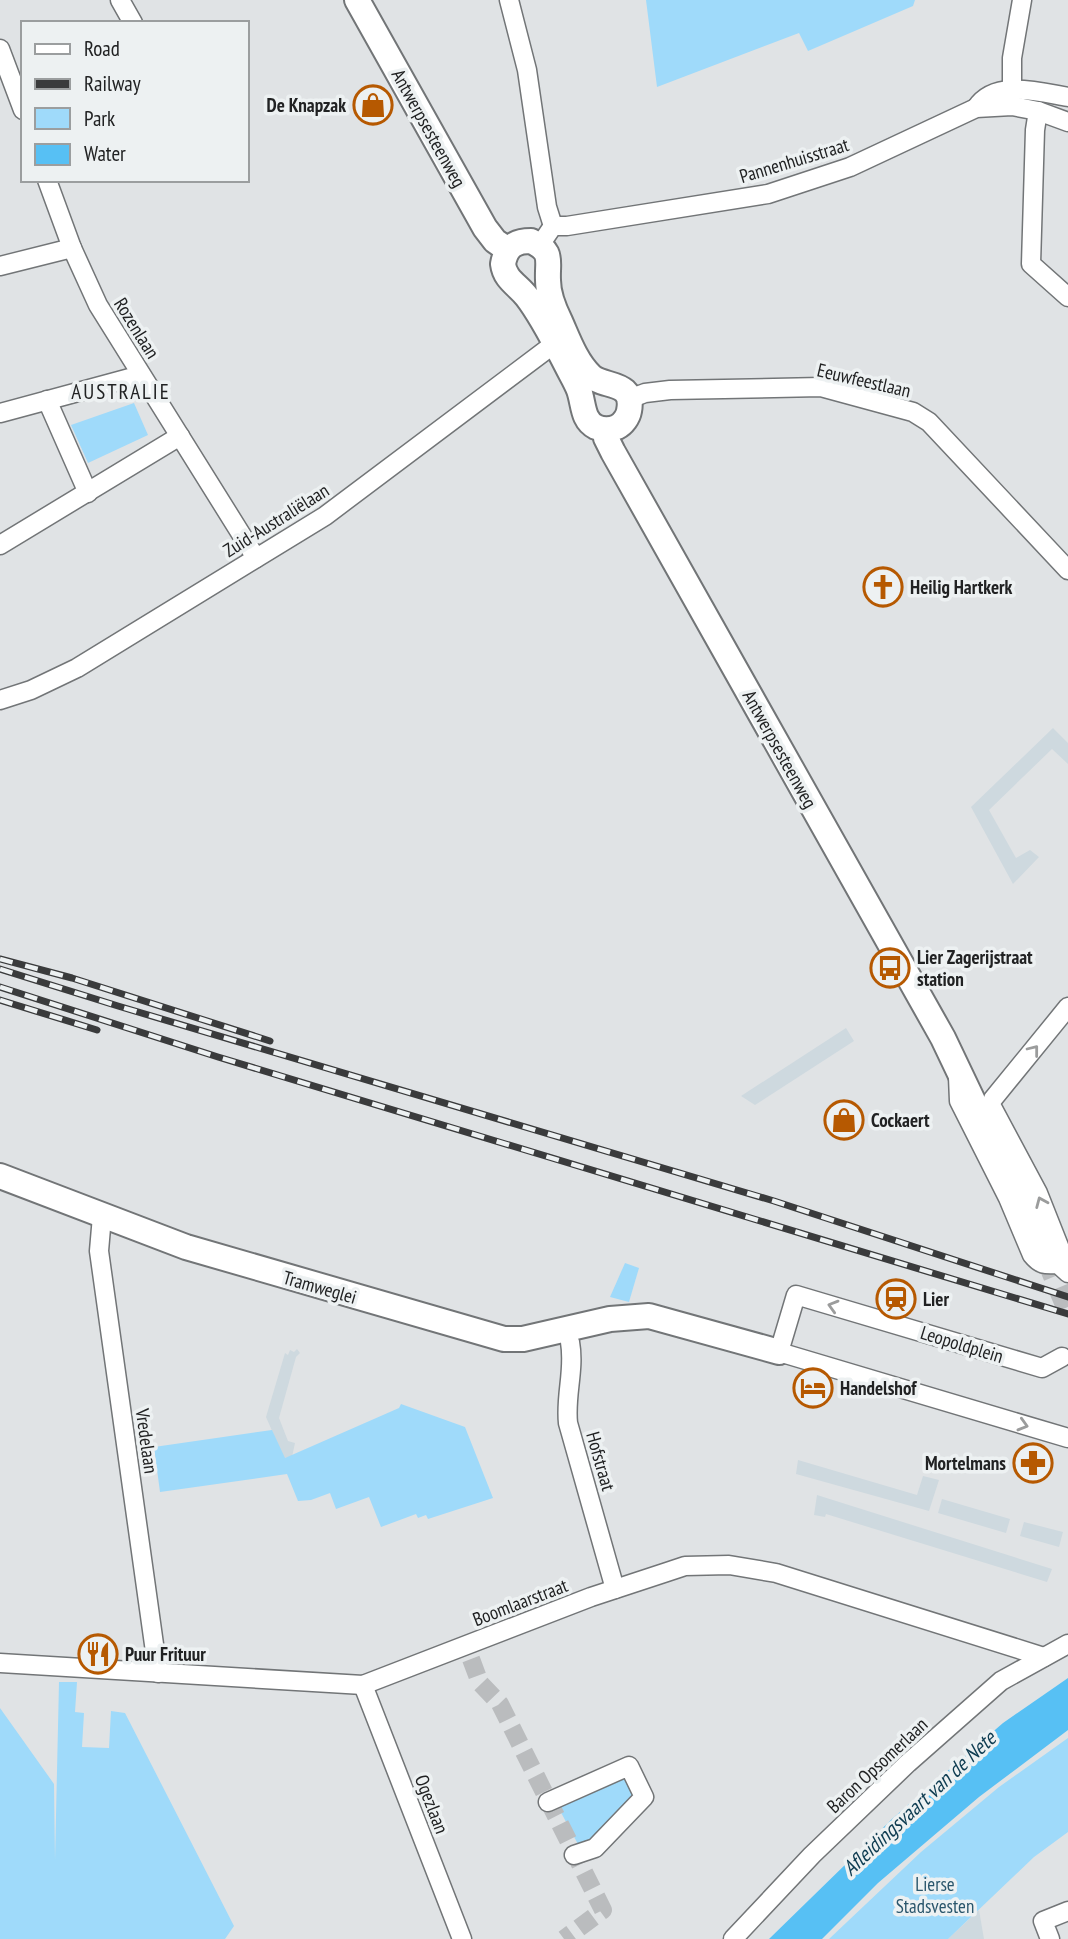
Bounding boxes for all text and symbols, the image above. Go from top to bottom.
legend [21,21,248,182]
text: Road [84,35,120,62]
street label: Antwerpsesteenweg [387,65,471,191]
text: Railway [84,70,141,97]
shop icon: De Knapzak [352,84,394,126]
place label: De Knapzak [267,93,346,117]
text: Park [84,105,115,132]
street label: Pannenhuisstraat [736,132,852,188]
text: Water [84,140,126,167]
street label: Rozenlaan [109,293,165,363]
street label: Eeuwfeestlaan [815,358,913,402]
district label: AUSTRALIE [71,378,171,405]
street label: Zuid-Australiëlaan [219,478,333,562]
church icon: Heilig Hartkerk [862,566,904,608]
place label: Heilig Hartkerk [910,575,1013,599]
street label: Antwerpsesteenweg [738,686,822,812]
place label: Lier Zagerijstraat station [917,945,1033,991]
bus stop icon: Lier Zagerijstraat station [869,947,911,989]
one-way arrow [1025,1045,1038,1058]
shop icon: Cockaert [823,1099,865,1141]
place label: Cockaert [871,1108,930,1132]
one-way arrow [1036,1196,1050,1208]
street label: Tramweglei [280,1265,360,1309]
station icon: Lier [875,1278,917,1320]
place label: Lier [923,1287,949,1311]
one-way arrow [827,1300,839,1315]
street label: Leopoldplein [918,1320,1006,1368]
hotel icon: Handelshof [792,1367,834,1409]
place label: Handelshof [840,1376,917,1400]
street label: Vredelaan [130,1406,163,1475]
one-way arrow [1016,1416,1028,1431]
street label: Hofstraat [581,1429,621,1494]
pharmacy icon: Mortelmans [1012,1442,1054,1484]
place label: Mortelmans [925,1451,1006,1475]
street label: Boomlaarstraat [469,1573,572,1631]
restaurant icon: Puur Frituur [77,1633,119,1675]
place label: Puur Frituur [125,1642,206,1666]
street label: Baron Opsomerlaan [822,1712,932,1818]
water label: Afleidingsvaart van de Nete [837,1724,1002,1881]
street label: Ogezlaan [410,1771,454,1837]
park label: Lierse Stadsvesten [896,1872,974,1918]

